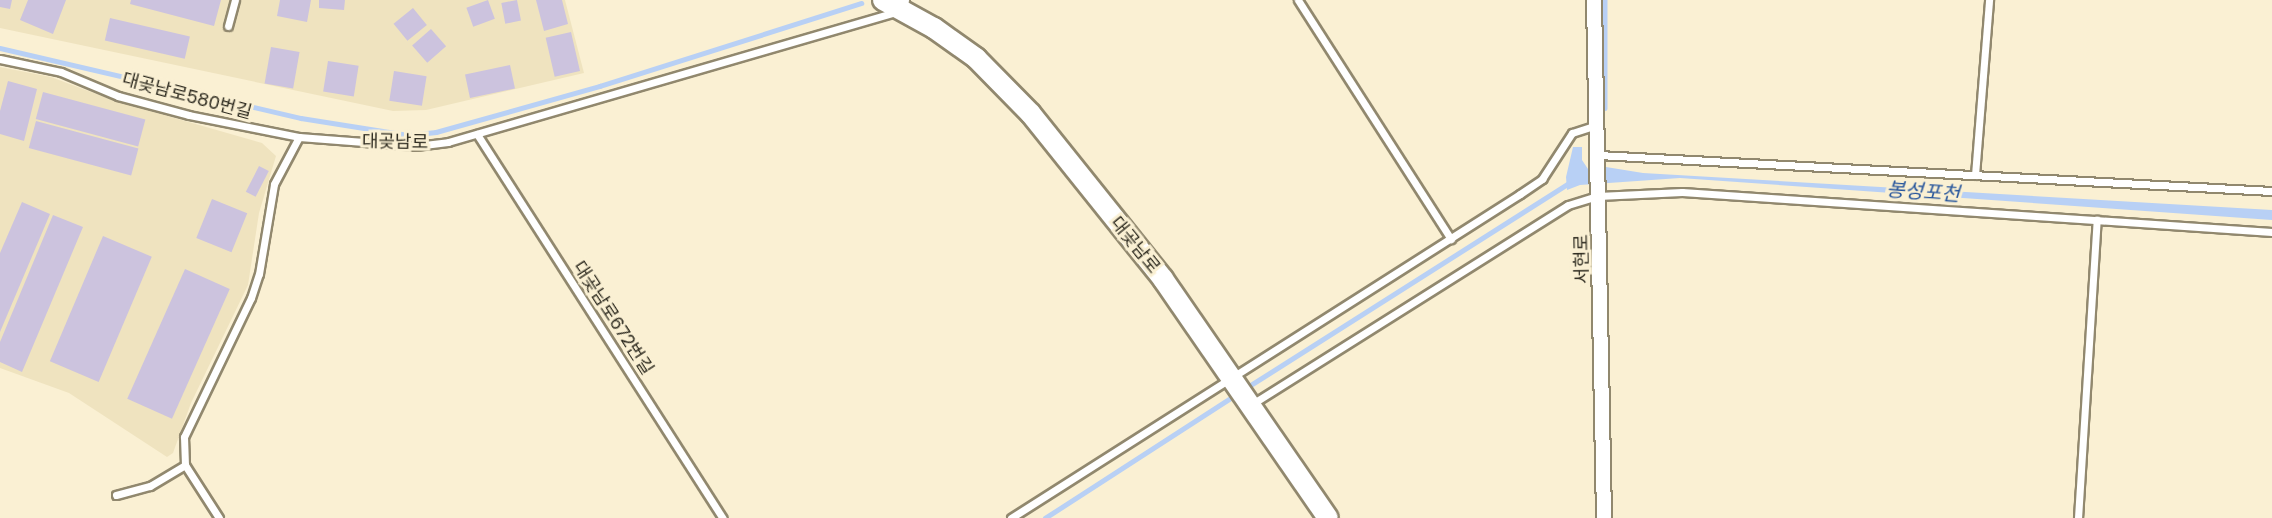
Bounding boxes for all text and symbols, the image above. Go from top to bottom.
street label: 대곶남로580번길 [120,68,254,124]
street label: 대곶남로 [362,131,428,153]
water label: 봉성포천 [1885,177,1961,207]
street label: 대곶남로 [1106,212,1164,278]
street label: 서현로 [1571,234,1593,284]
street label: 대곶남로672번길 [568,257,658,379]

